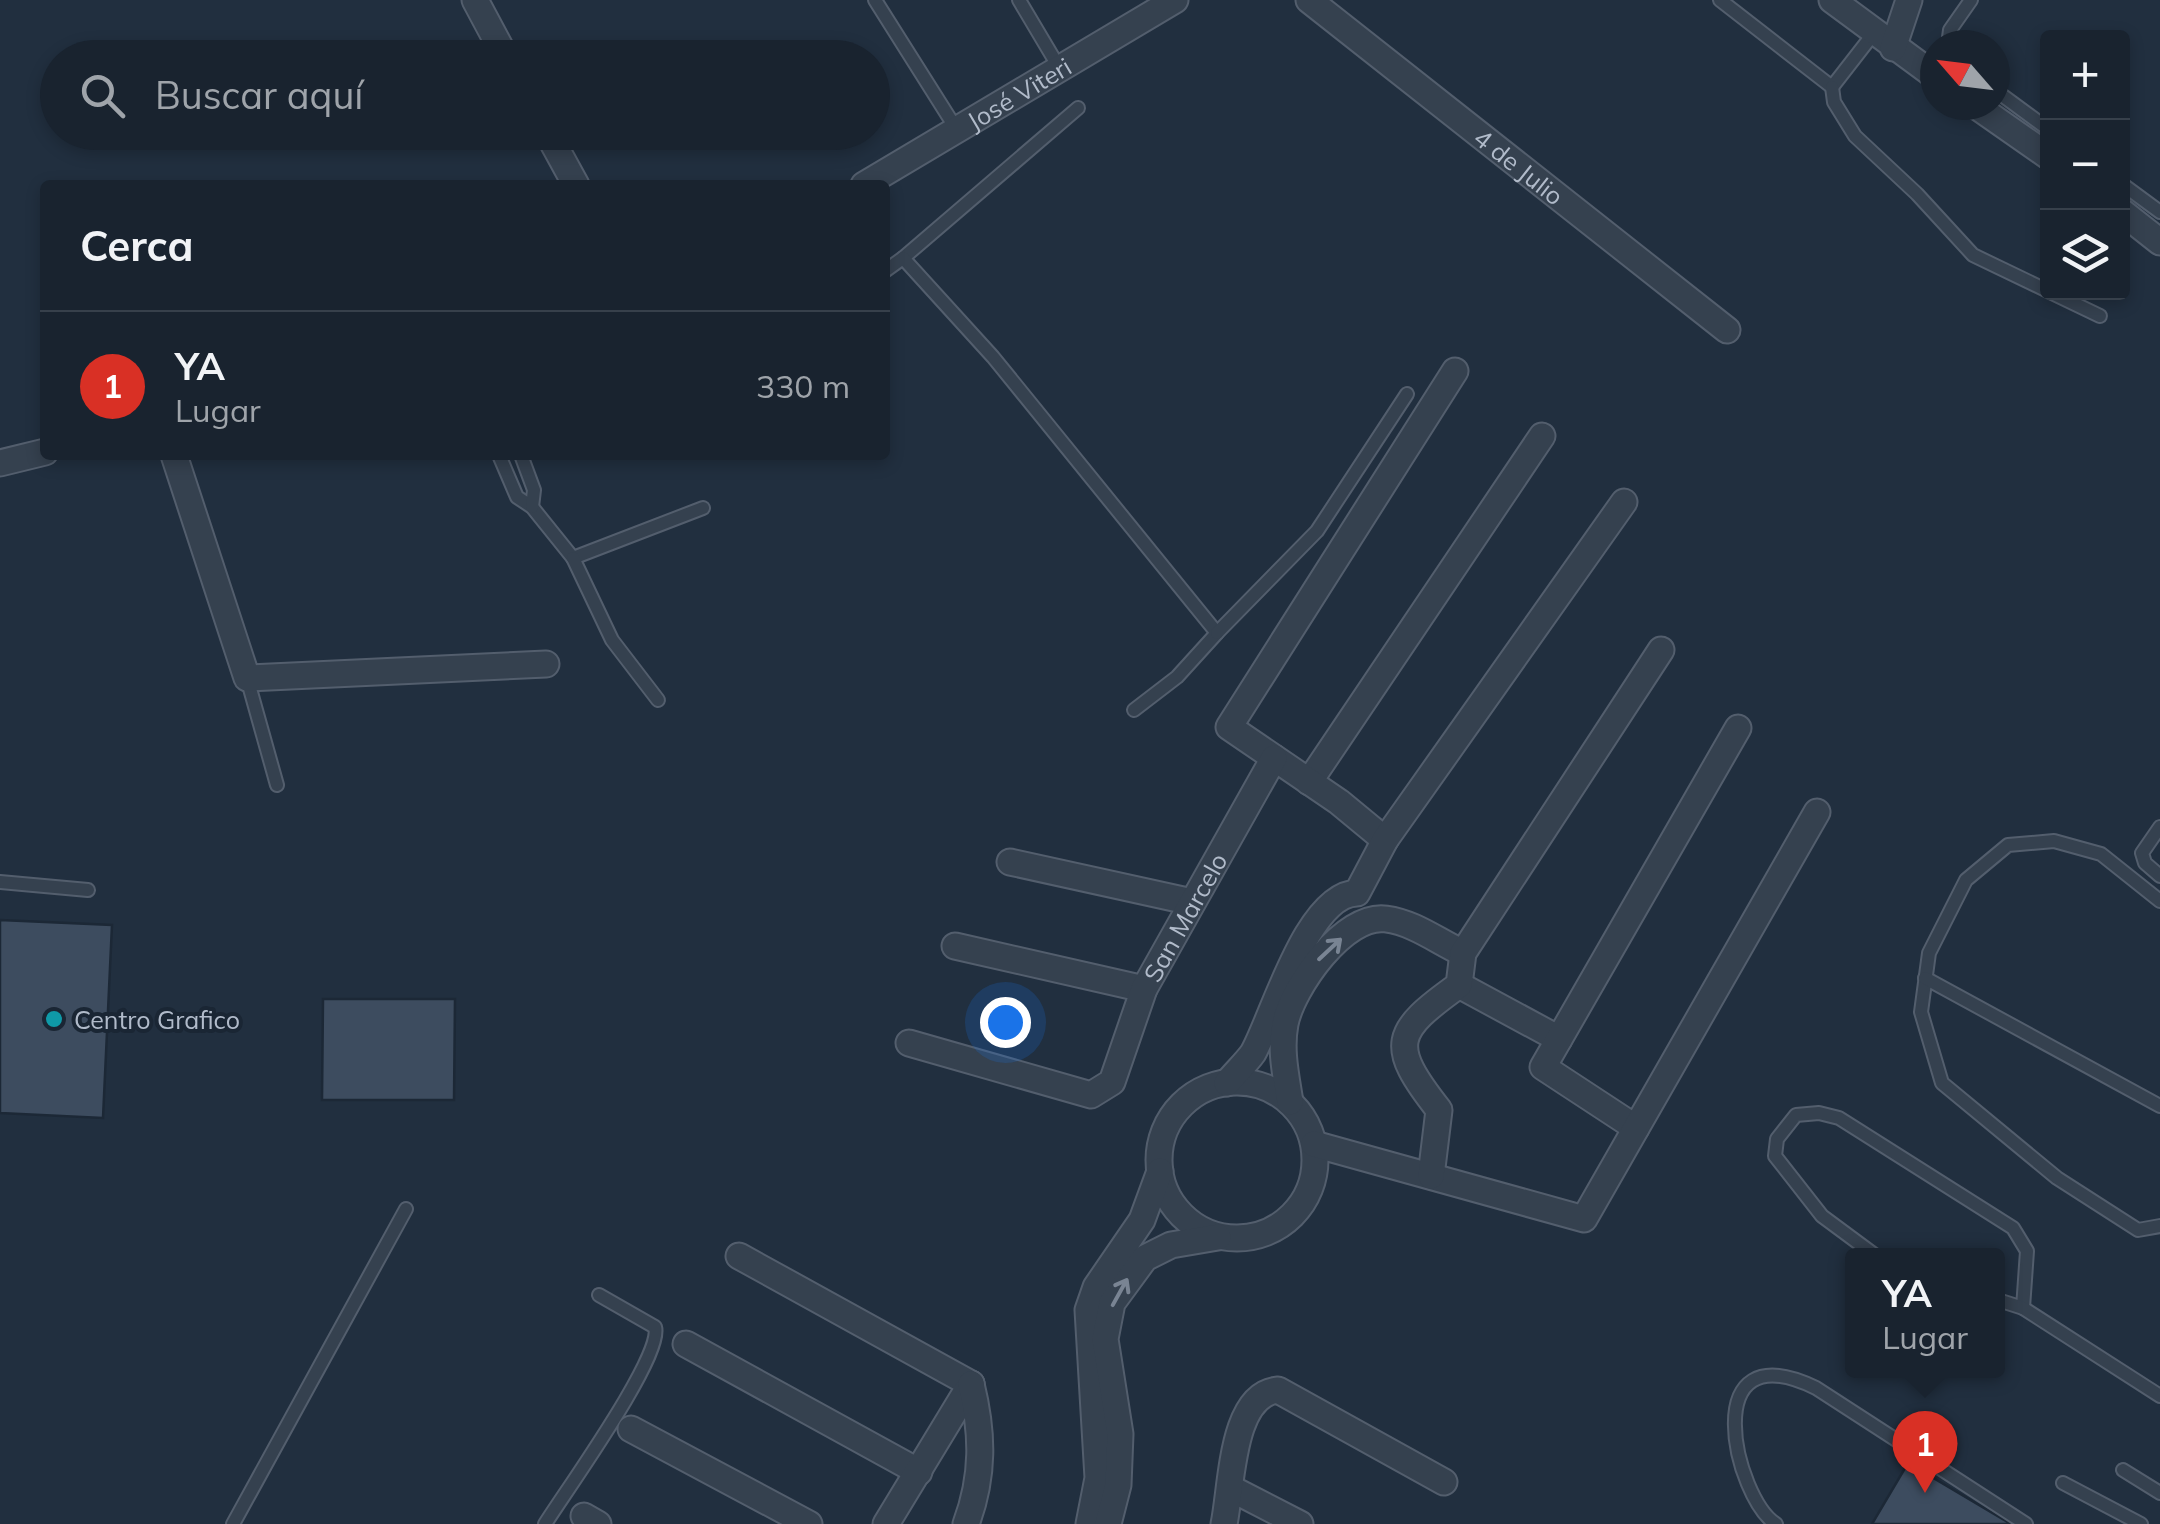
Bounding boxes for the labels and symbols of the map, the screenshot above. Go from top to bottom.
north arrow [1920,30,2010,120]
street label: José Viteri [961,50,1076,136]
street label: 4 de Julio [1468,121,1570,211]
street label: San Marcelo [1136,847,1233,987]
one-way arrow [1317,937,1342,960]
your location [980,997,1031,1048]
place label: Centro Grafico [74,1004,240,1035]
marker: Centro Grafico [43,1008,65,1030]
one-way arrow [1110,1278,1130,1307]
pin: 1 [1892,1410,1958,1493]

